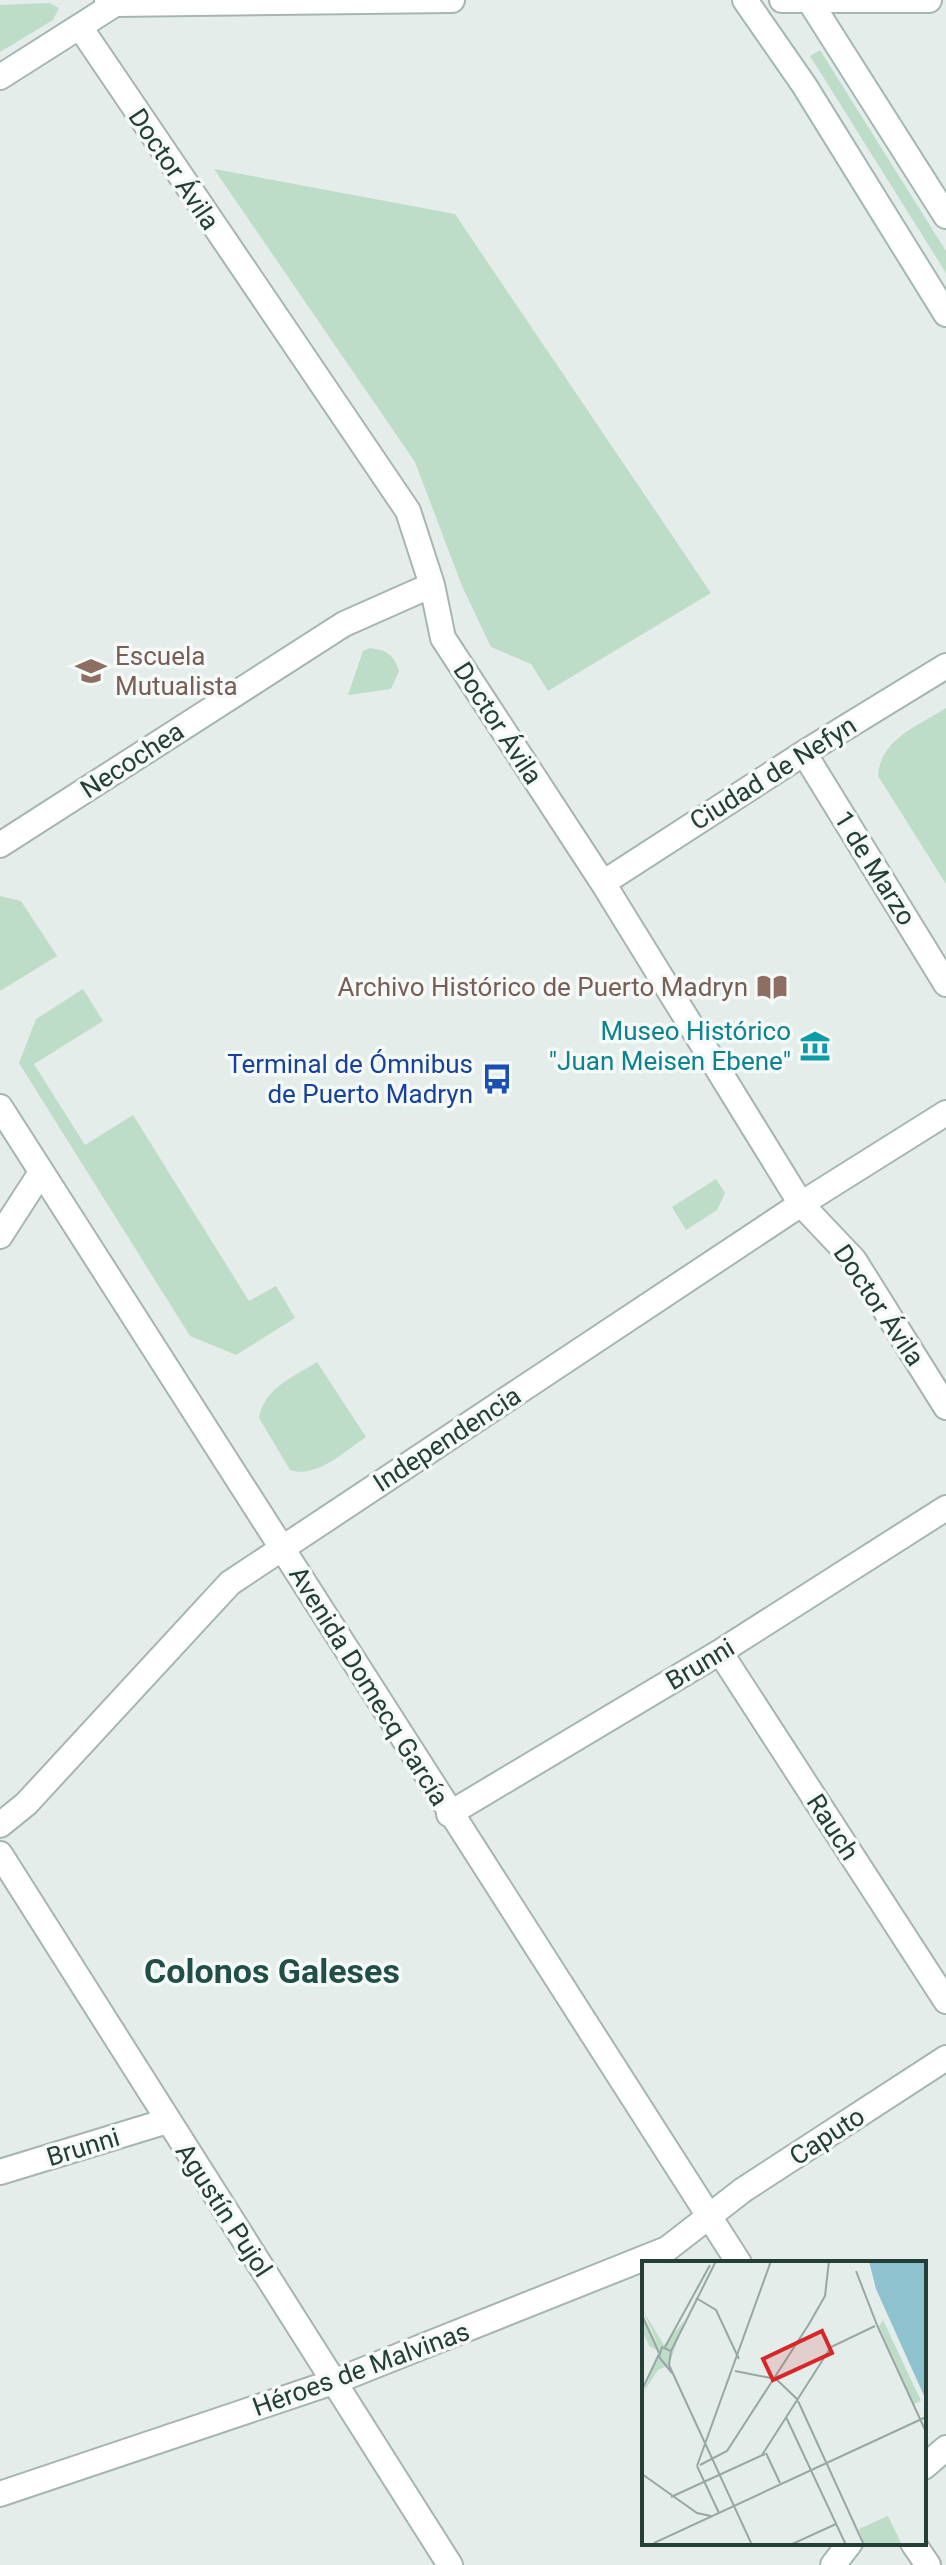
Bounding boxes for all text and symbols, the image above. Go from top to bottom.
street label: Doctor Ávila [123,103,225,235]
place label: Escuela Mutualista [115,641,238,701]
school or university icon: Escuela Mutualista [74,654,108,688]
street label: Doctor Ávila [447,656,549,790]
street label: Ciudad de Nefyn [684,710,862,836]
street label: Necochea [75,716,189,804]
street label: 1 de Marzo [828,805,922,931]
library icon: Archivo Histórico de Puerto Madryn [755,970,789,1004]
place label: Archivo Histórico de Puerto Madryn [338,972,748,1002]
place label: Museo Histórico "Juan Meisen Ebene" [549,1016,791,1076]
museum icon: Museo Histórico "Juan Meisen Ebene" [798,1029,832,1063]
place label: Terminal de Ómnibus de Puerto Madryn [227,1049,473,1109]
bus stop icon: Terminal de Ómnibus de Puerto Madryn [480,1062,514,1096]
street label: Doctor Ávila [828,1239,930,1371]
street label: Independencia [368,1380,526,1498]
street label: Avenida Domecq García [283,1561,455,1811]
street label: Brunni [660,1632,740,1696]
street label: Rauch [801,1788,865,1866]
district label: Colonos Galeses [144,1951,400,1991]
street label: Caputo [784,2101,870,2171]
street label: Brunni [43,2122,123,2172]
street label: Agustín Pujol [170,2138,278,2282]
inset map [642,2261,926,2545]
street label: Héroes de Malvinas [249,2316,473,2422]

